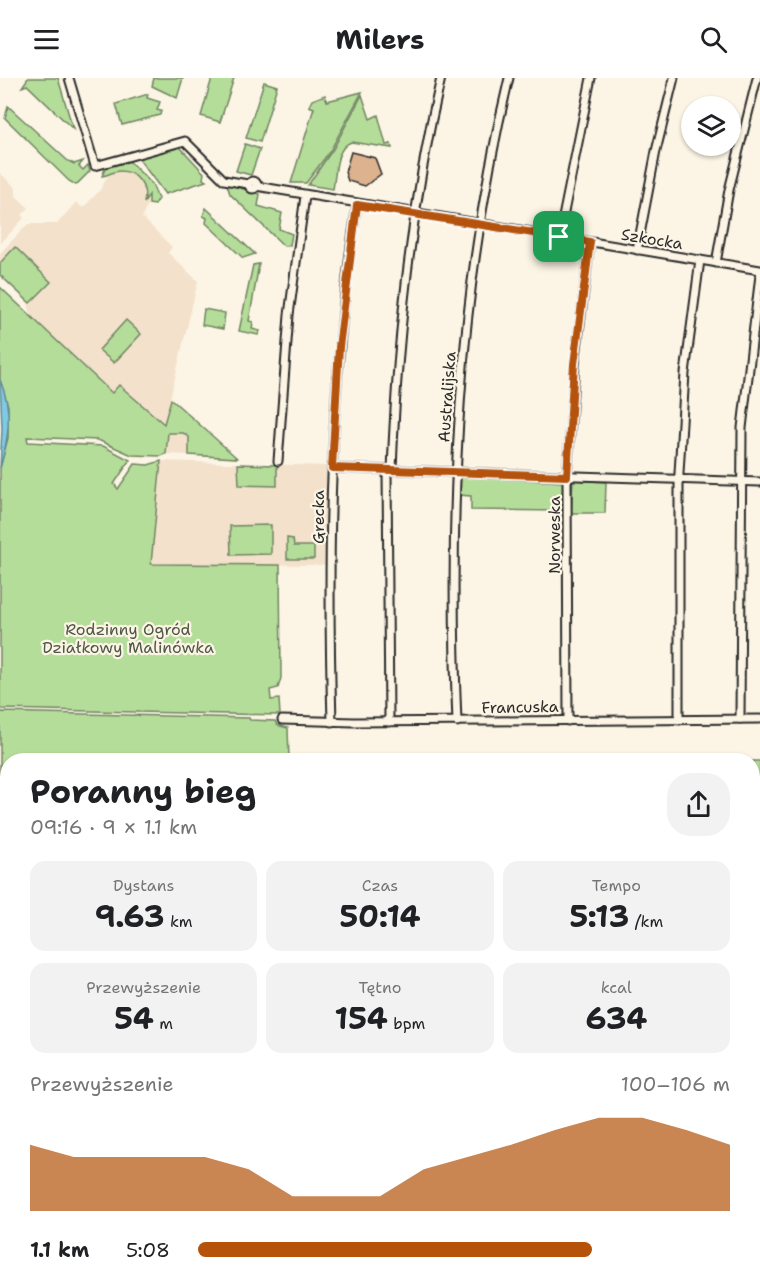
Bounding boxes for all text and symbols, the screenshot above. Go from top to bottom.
text: Milers [336,21,425,58]
icon: menu [30,23,63,56]
icon: search [697,23,730,56]
map controls [681,96,741,156]
button: layers [681,96,741,156]
pin [533,211,584,262]
icon: arrive [542,220,575,253]
street label: Szkocka [620,224,684,254]
street label: Australijska [433,351,461,443]
street label: Grecka [308,490,329,544]
street label: Norweska [544,496,565,574]
park label: Rodzinny Ogród Działkowy Malinówka [42,619,214,658]
street label: Francuska [481,696,559,718]
text: Poranny bieg [30,769,256,814]
button: share [667,773,730,836]
text: 09:16 · 9 × 1.1 km [30,814,197,840]
text: Dystans [113,875,174,896]
text: Czas [362,875,398,896]
text: Tempo [592,875,641,896]
text: 9.63 [95,896,164,937]
text: 50:14 [339,896,421,937]
text: 5:13 [569,896,629,937]
text: km [164,911,193,932]
text: /km [629,911,663,932]
text: Przewyższenie [86,977,201,998]
text: Tętno [359,977,401,998]
text: kcal [601,977,632,998]
text: 54 [114,998,154,1039]
text: 154 [335,998,388,1039]
text: 634 [585,998,647,1039]
text: m [154,1013,173,1034]
text: bpm [388,1013,425,1034]
text: Przewyższenie [30,1071,174,1097]
text: 100–106 m [621,1071,730,1097]
text: 1.1 km [30,1237,89,1263]
text: 5:08 [126,1237,170,1263]

